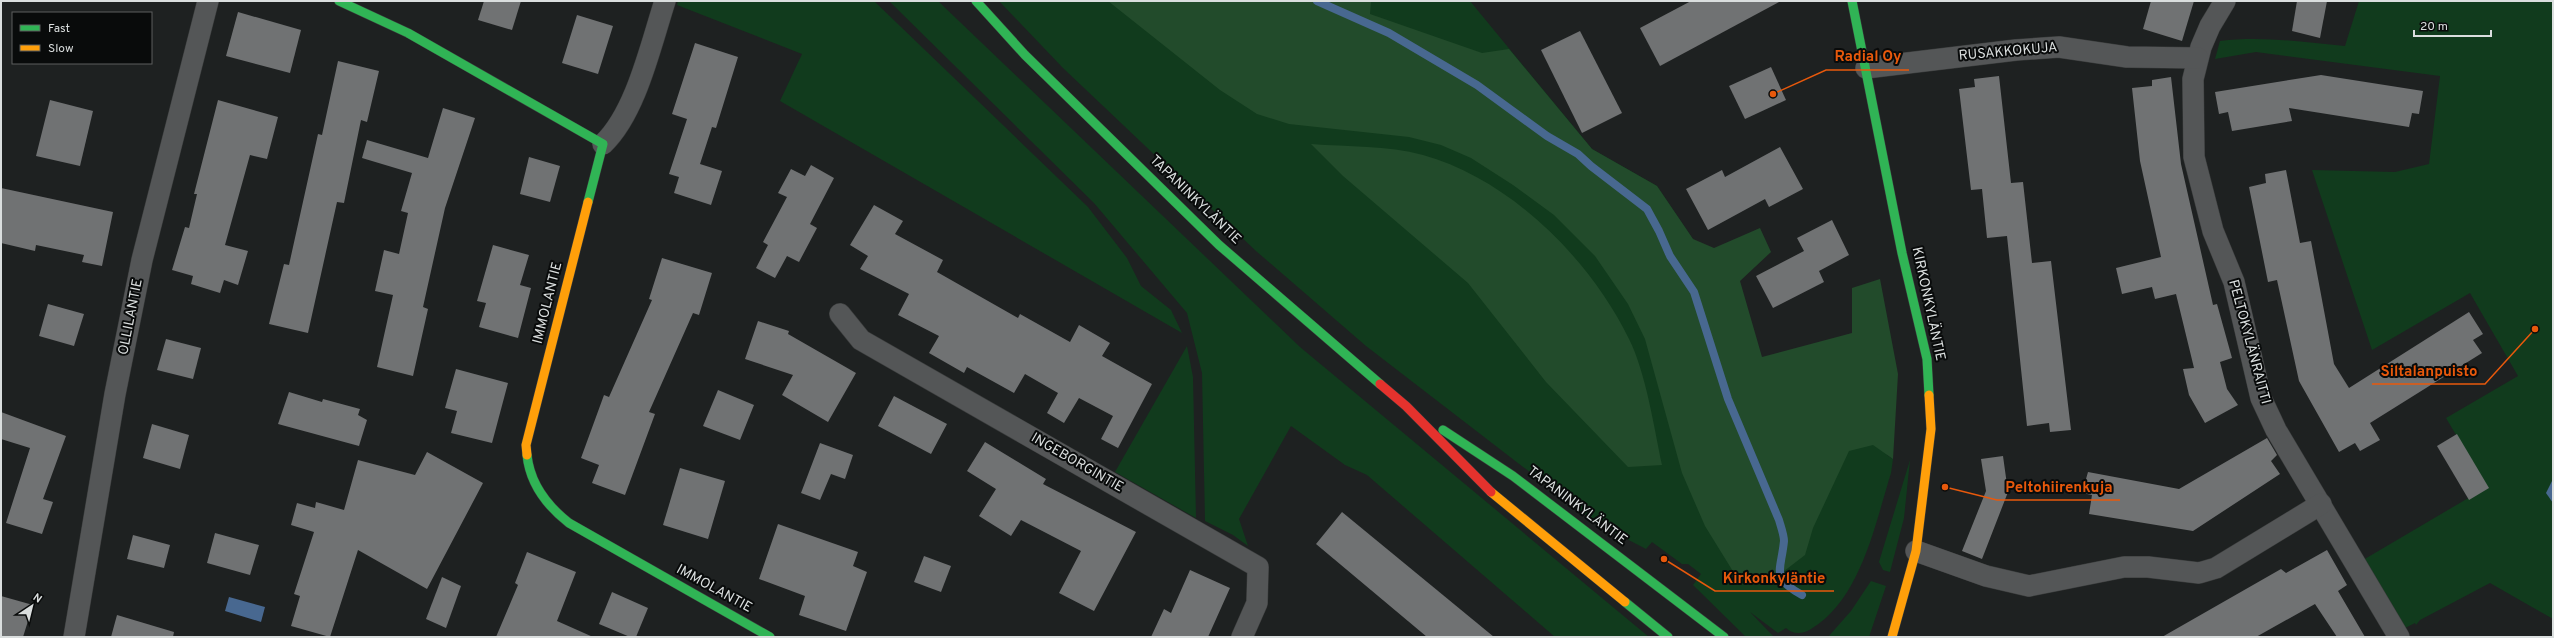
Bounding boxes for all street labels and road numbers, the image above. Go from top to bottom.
street label: RUSAKKOKUJA [1958,39,2058,65]
street label: TAPANINKYLÄNTIE [1146,151,1245,248]
street label: KIRKONKYLÄNTIE [1908,245,1949,362]
street label: IMMOLANTIE [530,260,566,346]
street label: OLLILANTIE [115,277,147,357]
street label: PELTOKYLÄNRAITTI [2224,278,2275,406]
street label: INGEBORGINTIE [1028,430,1126,496]
street label: TAPANINKYLÄNTIE [1524,462,1631,549]
street label: IMMOLANTIE [673,561,755,617]

